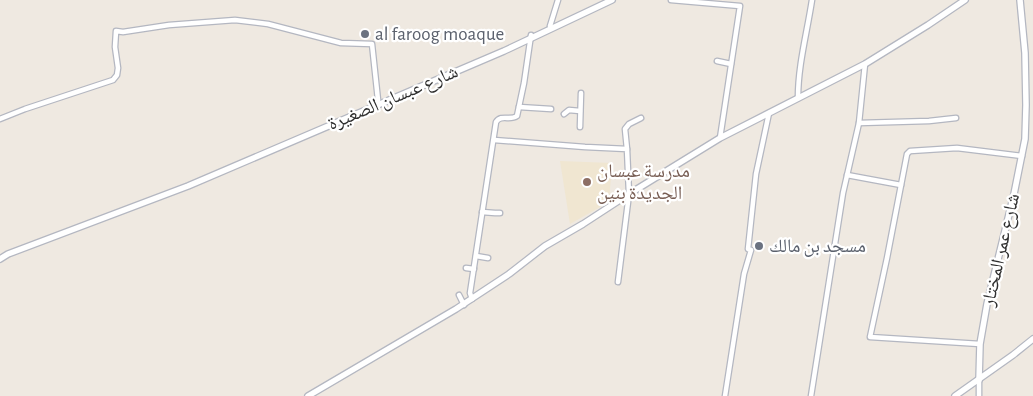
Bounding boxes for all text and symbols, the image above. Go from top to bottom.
place label: al faroog moaque [375,25,504,44]
marker: al faroog moaque [359,28,371,40]
street label: شارع عبسان الصغيرة [325,62,461,135]
place label: مدرسة عبسان الجديدة بنين [597,162,690,204]
marker: مدرسة عبسان الجديدة بنين [581,176,593,188]
street label: شارع عمر المختار [979,192,1024,310]
place label: مسجد بن مالك [769,237,866,257]
marker: مسجد بن مالك [753,240,765,252]

